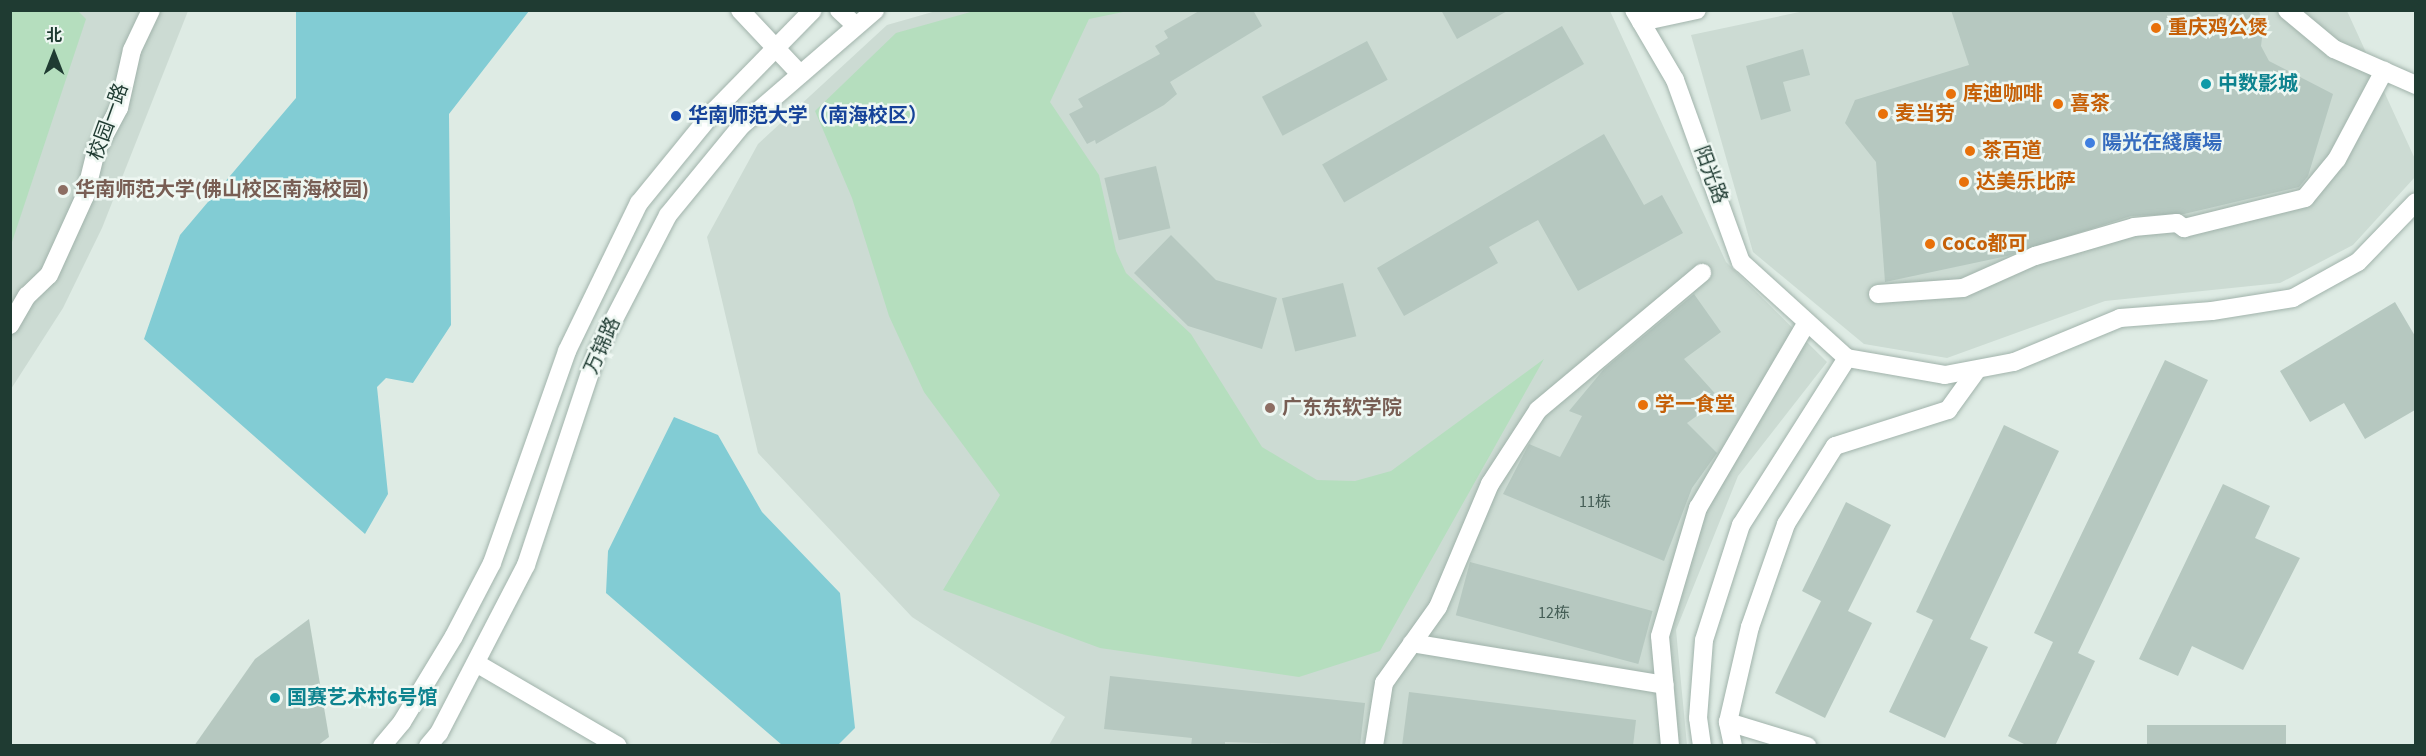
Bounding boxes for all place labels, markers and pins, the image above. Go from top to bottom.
place label: 重庆鸡公煲 [2168,16,2268,40]
marker: 重庆鸡公煲 [2149,21,2163,35]
place label: 中数影城 [2218,72,2298,96]
marker: 中数影城 [2199,77,2213,91]
place label: 库迪咖啡 [1963,82,2043,106]
marker: 库迪咖啡 [1944,87,1958,101]
place label: 喜茶 [2070,92,2110,116]
marker: 喜茶 [2051,97,2065,111]
place label: 麦当劳 [1895,102,1955,126]
place label: 华南师范大学（南海校区） [688,104,928,128]
marker: 麦当劳 [1876,107,1890,121]
marker: 华南师范大学（南海校区） [669,109,683,123]
place label: 陽光在綫廣場 [2102,131,2222,155]
marker: 陽光在綫廣場 [2083,136,2097,150]
place label: 茶百道 [1982,139,2042,163]
marker: 茶百道 [1963,144,1977,158]
place label: 达美乐比萨 [1976,170,2076,194]
marker: 达美乐比萨 [1957,175,1971,189]
place label: 华南师范大学(佛山校区南海校园) [75,178,369,202]
marker: 华南师范大学(佛山校区南海校园) [56,183,70,197]
place label: CoCo都可 [1942,232,2027,256]
marker: CoCo都可 [1923,237,1937,251]
place label: 学一食堂 [1655,393,1735,417]
place label: 广东东软学院 [1282,396,1402,420]
marker: 学一食堂 [1636,398,1650,412]
marker: 广东东软学院 [1263,401,1277,415]
place label: 国赛艺术村6号馆 [287,686,438,710]
marker: 国赛艺术村6号馆 [268,691,282,705]

